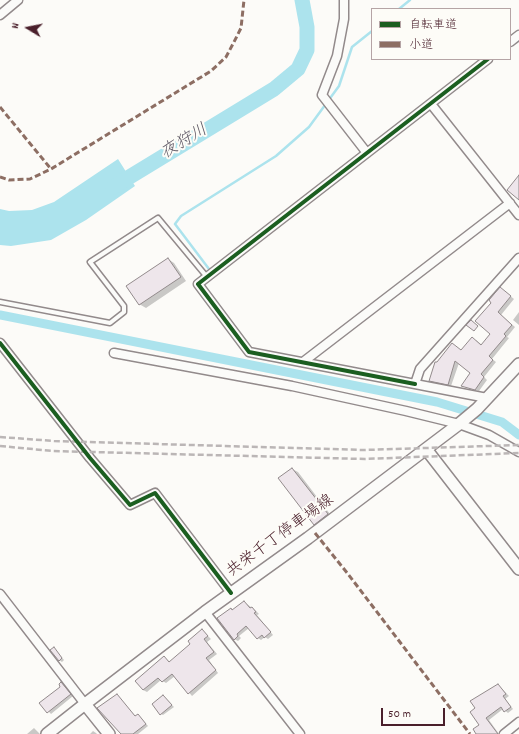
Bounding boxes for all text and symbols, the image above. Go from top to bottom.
north arrow [8,8,48,48]
legend [371,8,511,60]
text: 自転車道 [409,17,457,34]
text: N [8,22,25,30]
text: 小道 [409,37,433,54]
water label: 夜狩川 [158,121,212,165]
street label: 共栄千丁停車場線 [224,492,338,582]
scale bar [383,700,447,726]
text: 50 m [388,706,411,723]

